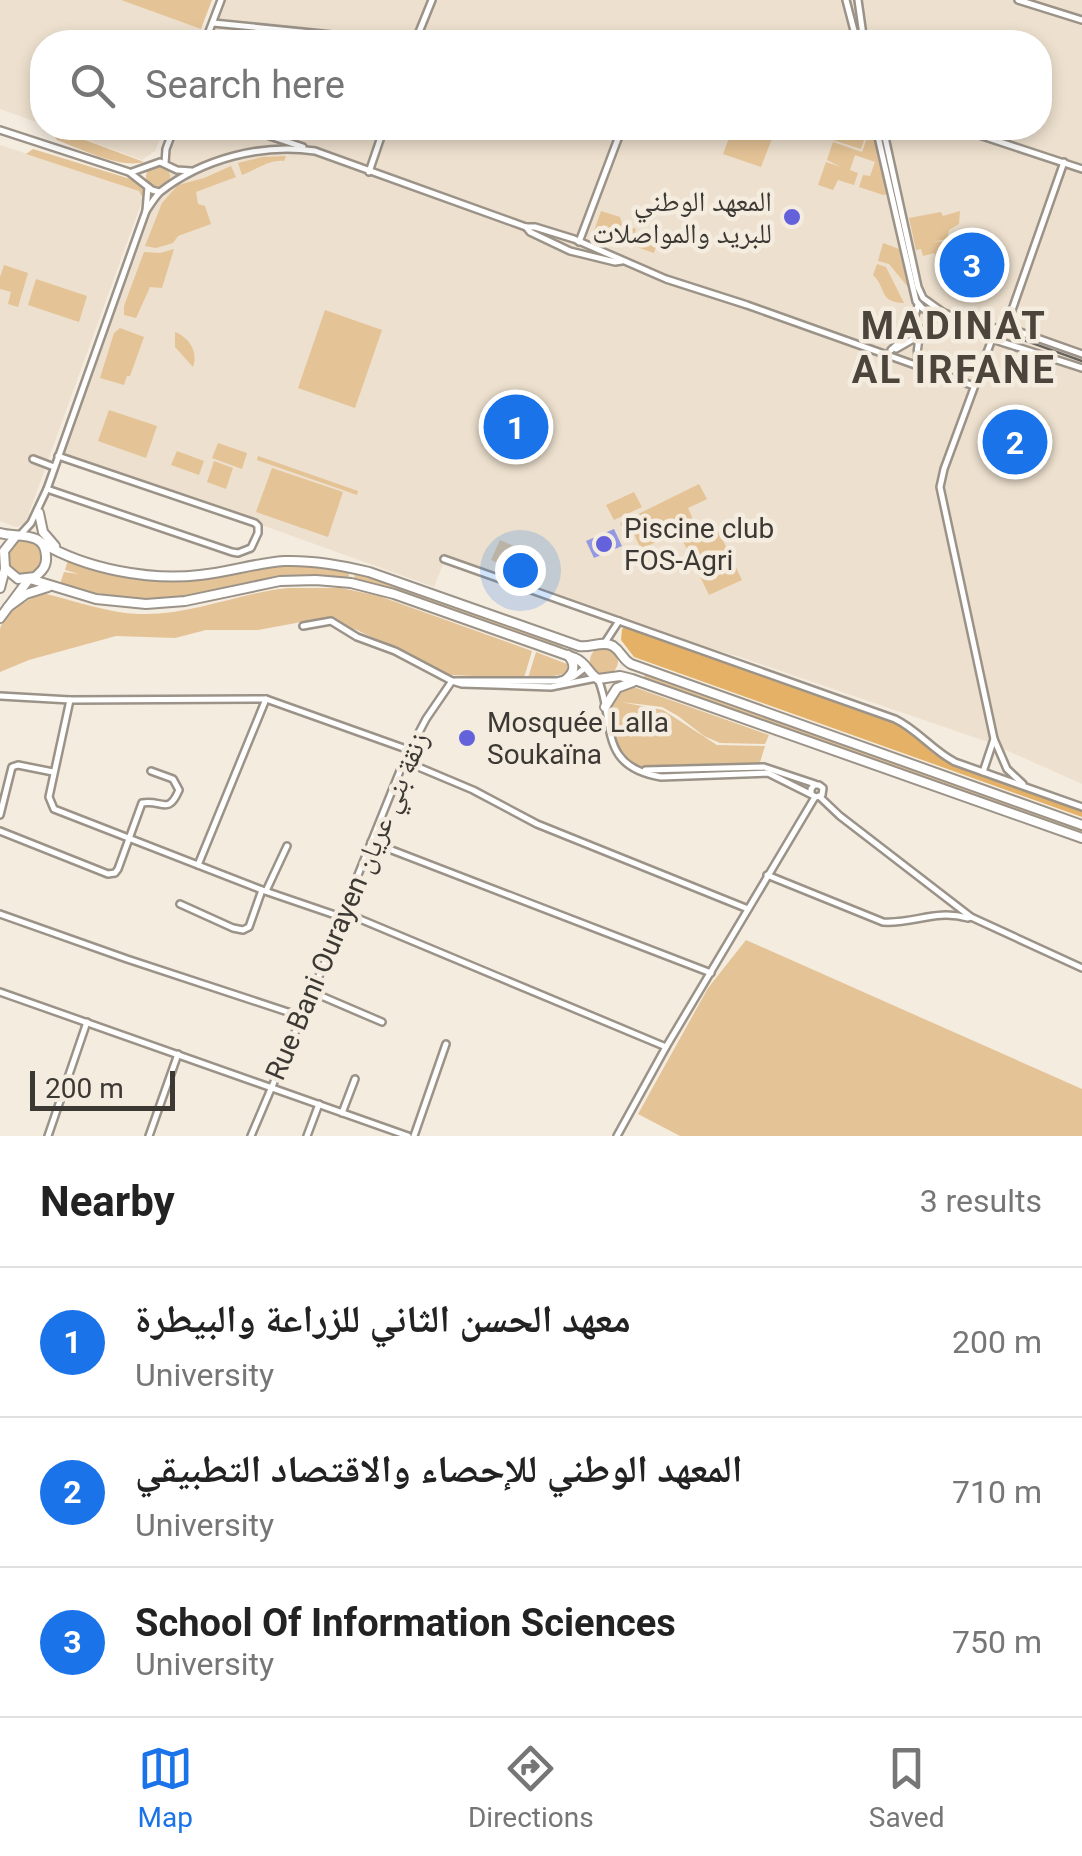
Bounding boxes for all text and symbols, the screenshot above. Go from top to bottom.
search box [30,30,1052,140]
icon: search [65,58,120,113]
text: Search here [145,63,345,107]
place label: المعهد الوطني للبريد والمواصلات [592,185,772,250]
marker: المعهد الوطني للبريد والمواصلات [781,206,803,228]
pin: 3 [940,228,1004,302]
district label: MADINAT AL IRFANE [852,304,1056,392]
pin: 1 [484,390,548,464]
pin: 2 [982,404,1048,480]
place label: Piscine club FOS-Agri [624,512,774,577]
marker: Piscine club FOS-Agri [593,533,615,555]
your location [495,545,546,596]
place label: Mosquée Lalla Soukaïna [487,706,669,771]
street label: Rue Bani Ourayen زنقة بني عريان [259,727,441,1087]
marker: Mosquée Lalla Soukaïna [456,727,478,749]
scale bar [30,1066,175,1110]
text: 200 m [45,1072,124,1105]
text: Nearby [40,1177,175,1226]
text: 3 results [920,1182,1042,1220]
text: معهد الحسن الثاني للزراعة والبيطرة [135,1297,631,1341]
text: 1 [63,1323,82,1361]
text: 200 m [952,1323,1042,1361]
text: University [135,1356,274,1394]
text: المعهد الوطني للإحصاء والاقتصاد التطبيقي [135,1447,743,1491]
text: 2 [63,1473,82,1511]
text: 710 m [952,1473,1042,1511]
text: University [135,1506,274,1544]
text: School Of Information Sciences [135,1601,676,1645]
text: 3 [63,1623,82,1661]
text: 750 m [952,1623,1042,1661]
text: University [135,1645,274,1683]
tab: Map [138,1741,193,1834]
tab: Directions [468,1741,594,1834]
tab: Saved [869,1741,944,1834]

